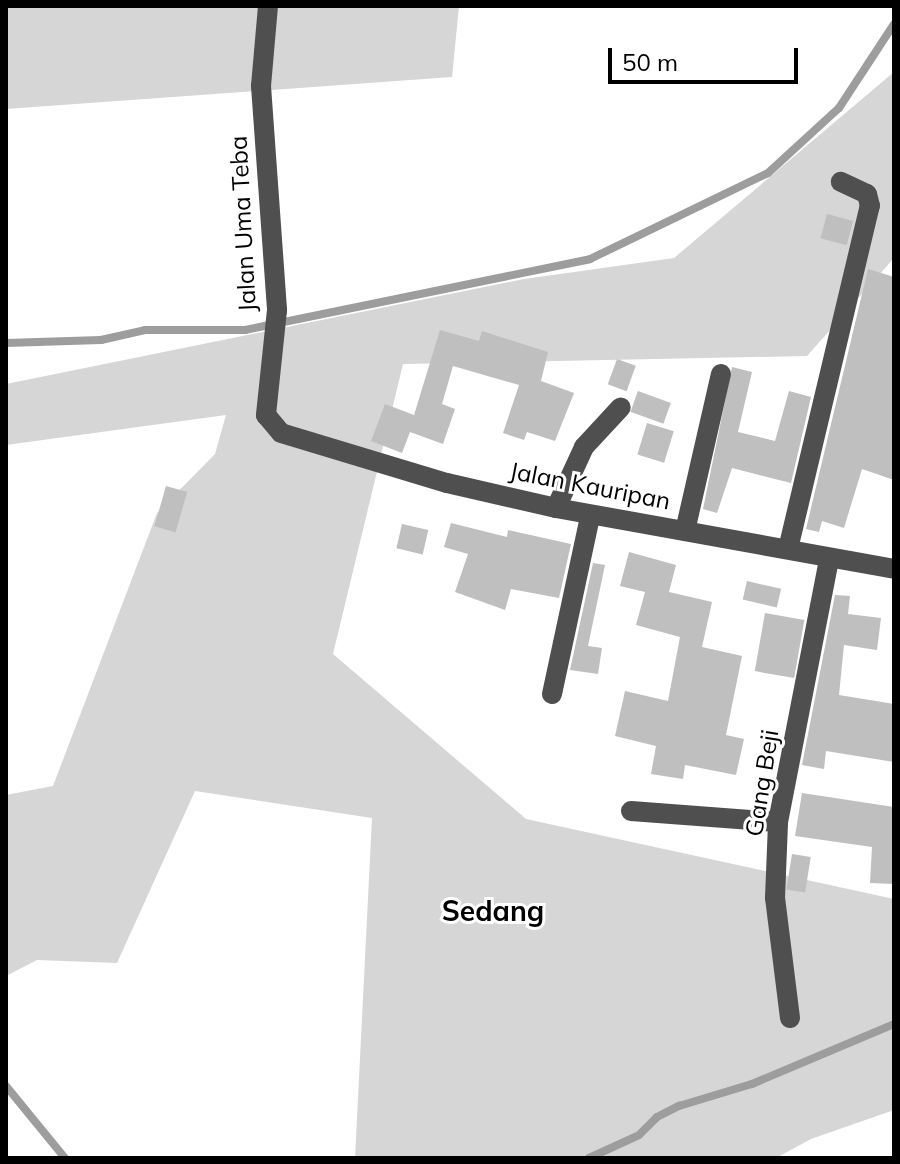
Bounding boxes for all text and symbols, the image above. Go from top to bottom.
scale bar [612,32,802,82]
text: 50 m [622,47,678,77]
street label: Jalan Uma Teba [224,135,262,313]
street label: Jalan Kauripan [507,456,673,516]
street label: Gang Beji [739,728,785,838]
district label: Sedang [442,894,544,928]

